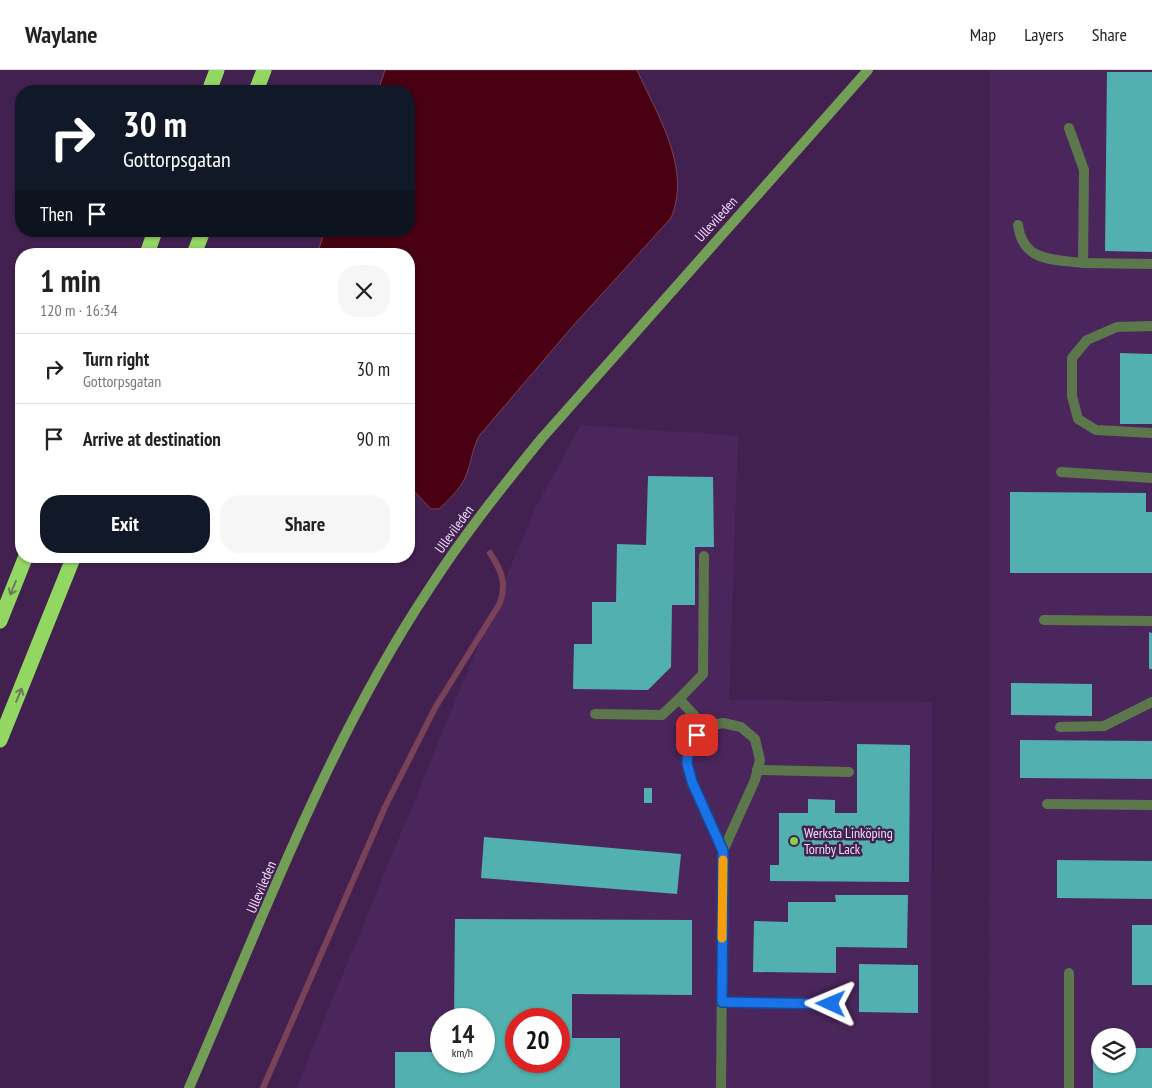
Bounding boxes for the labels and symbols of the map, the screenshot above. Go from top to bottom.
street label: Ullevileden [691,193,741,245]
street label: Ullevileden [431,502,477,556]
one-way arrow [8,580,17,596]
one-way arrow [14,688,24,703]
pin [676,714,718,756]
place label: Werksta Linköping Tornby Lack [804,824,893,858]
marker: Werksta Linköping Tornby Lack [788,835,800,847]
street label: Ullevileden [242,858,280,916]
position arrow [804,977,856,1029]
speed limit sign: 20 [505,1008,570,1073]

